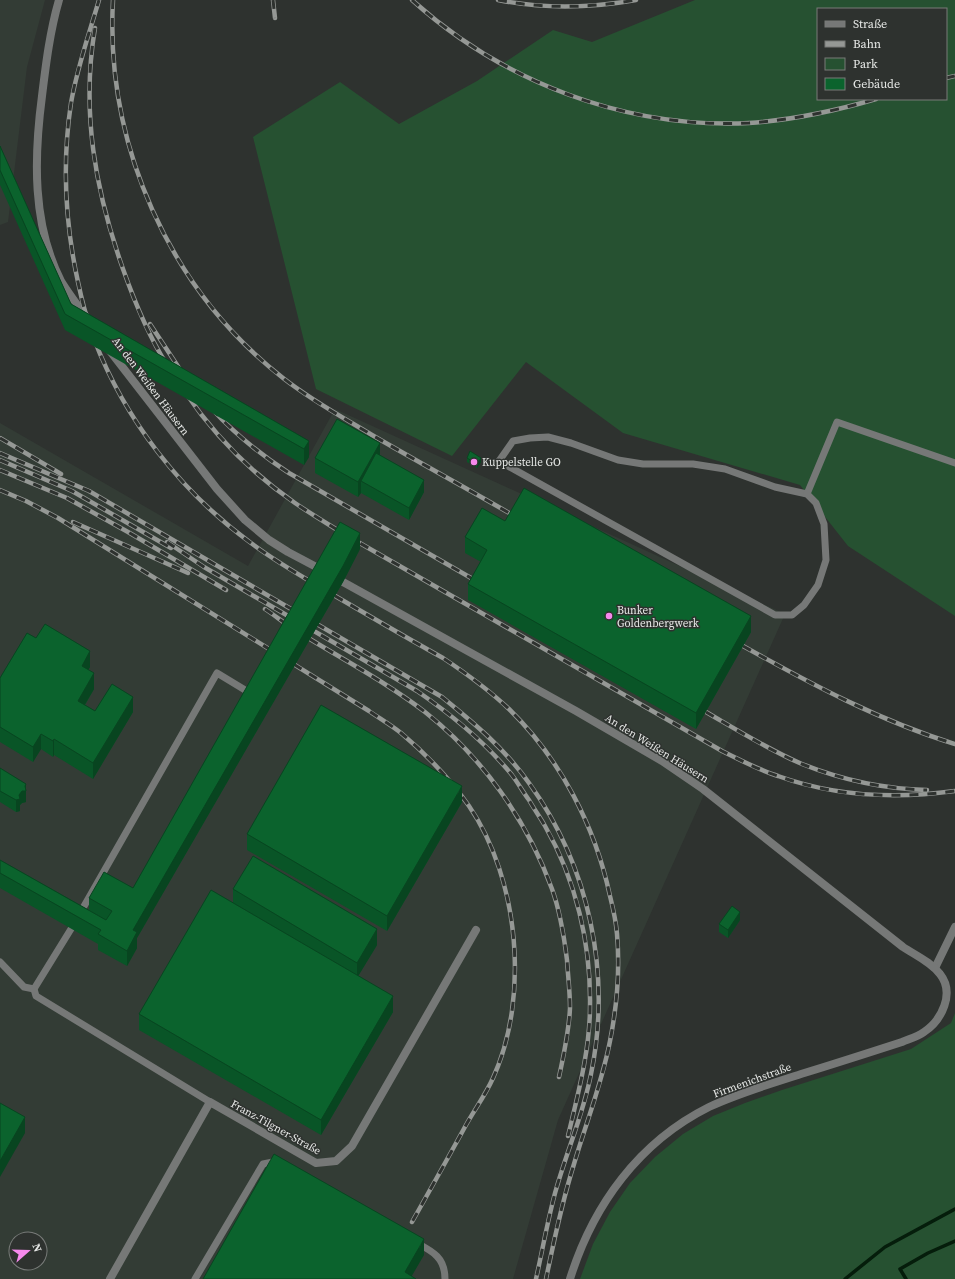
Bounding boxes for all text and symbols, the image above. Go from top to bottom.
legend [817,8,947,100]
text: Straße [853,16,887,32]
text: Bahn [853,36,881,52]
text: Park [853,56,878,72]
text: Gebäude [853,76,900,92]
street label: An den Weißen Häusern [109,334,193,439]
place label: Kuppelstelle GO [482,455,561,470]
marker: Kuppelstelle GO [469,457,479,467]
place label: Bunker Goldenbergwerk [617,603,700,631]
marker: Bunker Goldenbergwerk [604,611,614,621]
street label: An den Weißen Häusern [602,710,712,787]
street label: Firmenichstraße [711,1059,794,1102]
street label: Franz-Tilgner-Straße [228,1096,324,1159]
north arrow [8,1231,48,1271]
text: N [29,1241,45,1254]

